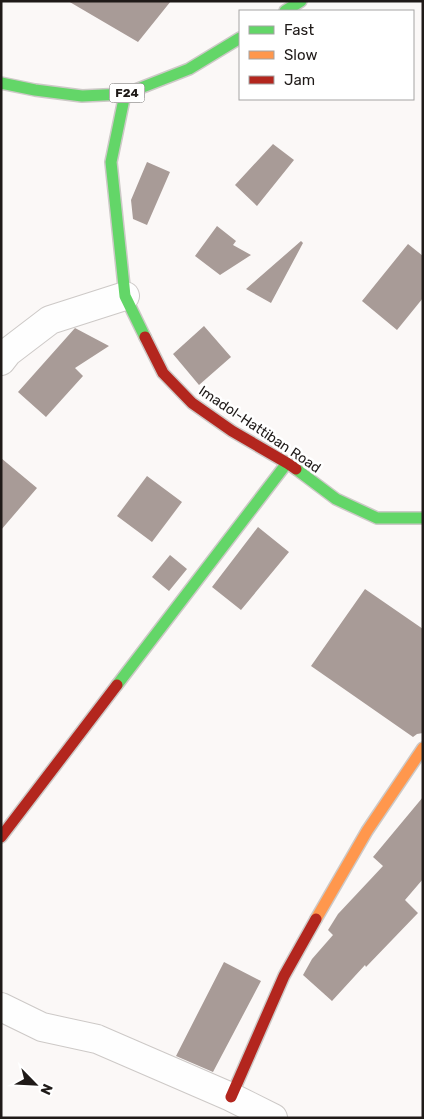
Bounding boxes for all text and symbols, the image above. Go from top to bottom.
legend [239,10,414,100]
text: Fast [284,21,314,39]
text: Slow [284,46,317,64]
text: Jam [284,71,315,89]
road number: F24 [110,84,144,102]
street label: Imadol-Hattiban Road [195,382,324,477]
north arrow [10,1059,60,1109]
text: N [37,1081,56,1097]

